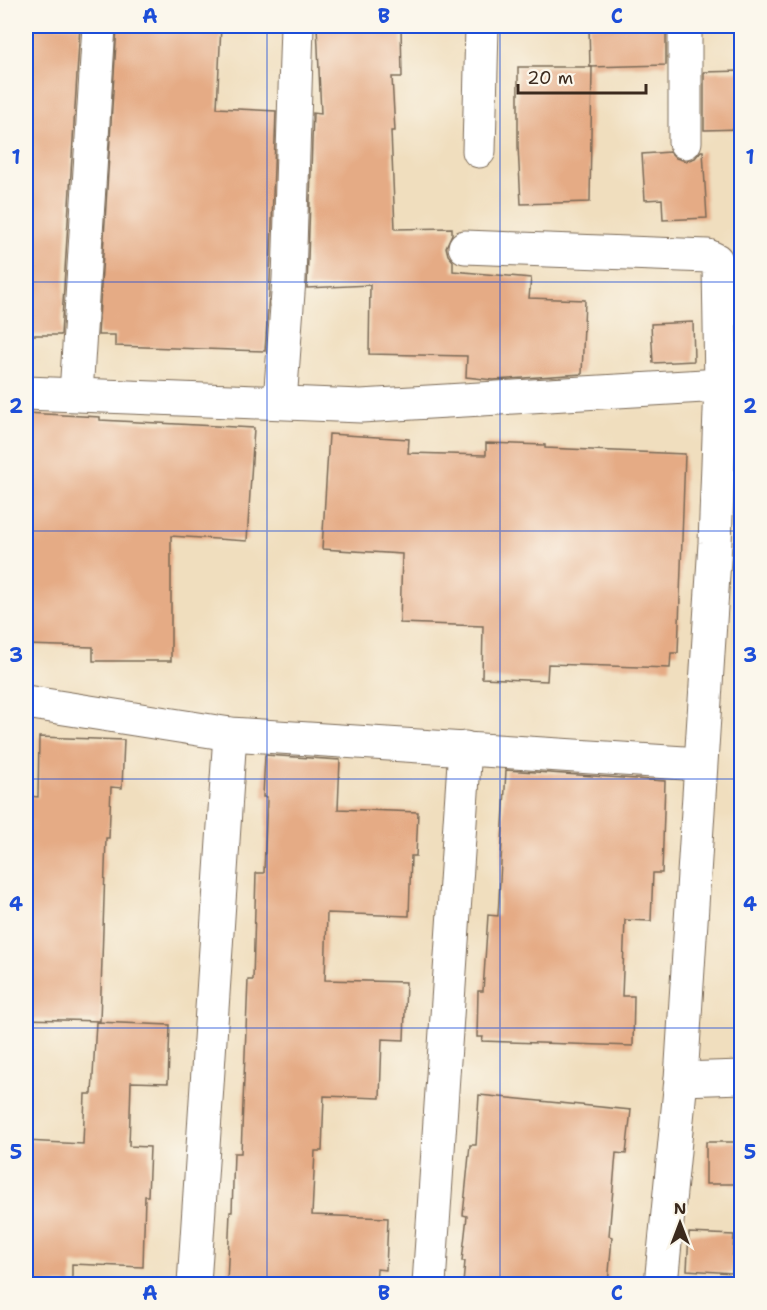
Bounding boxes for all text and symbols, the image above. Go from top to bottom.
text: A [142,3,158,29]
text: B [378,3,390,29]
text: C [611,3,623,29]
scale bar [518,57,646,95]
text: 20 m [527,66,573,90]
text: 1 [11,144,21,170]
text: 1 [745,144,755,170]
text: 2 [9,393,23,419]
text: 2 [743,393,757,419]
text: 3 [9,642,23,668]
text: 3 [743,642,757,668]
text: 4 [9,891,23,917]
text: 4 [743,891,757,917]
text: 5 [10,1139,22,1165]
text: 5 [744,1139,756,1165]
north arrow [650,1193,710,1253]
text: N [674,1198,686,1219]
text: A [142,1280,158,1306]
text: B [378,1280,390,1306]
text: C [611,1280,623,1306]

